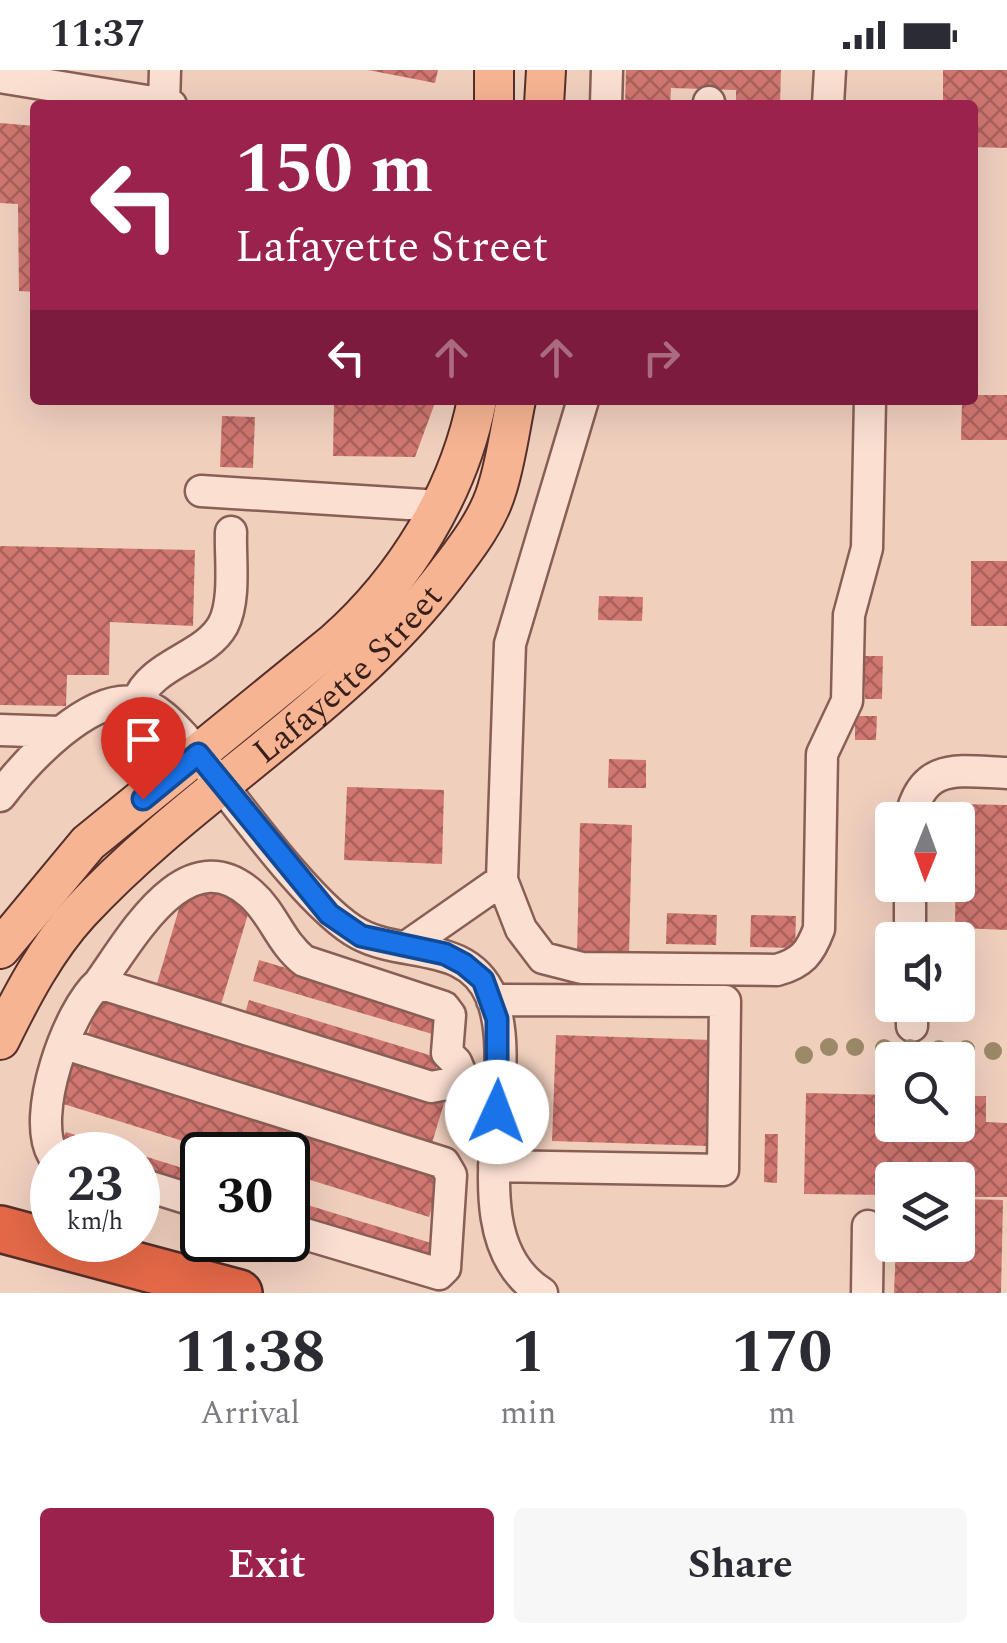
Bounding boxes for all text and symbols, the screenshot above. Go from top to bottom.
text: 11:37 [50,6,145,64]
text: 150 m [235,117,433,223]
icon: left [70,140,200,270]
text: Lafayette Street [235,213,549,282]
icon: left [319,330,374,385]
icon: ahead [424,330,479,385]
icon: ahead [529,330,584,385]
icon: right [634,330,689,385]
street label: Lafayette Street [242,573,456,777]
pin [101,697,186,800]
icon: arrive [116,712,171,767]
north arrow [875,802,975,902]
map controls [875,802,975,1262]
button: sound [875,922,975,1022]
button: search [875,1042,975,1142]
position arrow [445,1060,549,1164]
speed limit sign: 30 [180,1132,310,1262]
text: 23 [67,1147,123,1223]
button: layers [875,1162,975,1262]
text: km/h [67,1203,123,1241]
text: 11:38 [175,1307,326,1399]
text: 1 [512,1307,545,1399]
text: 170 [731,1307,832,1399]
text: Arrival [200,1389,300,1438]
text: min [500,1389,556,1438]
text: m [768,1389,795,1438]
button: Exit [40,1508,494,1623]
button: Share [514,1508,967,1623]

